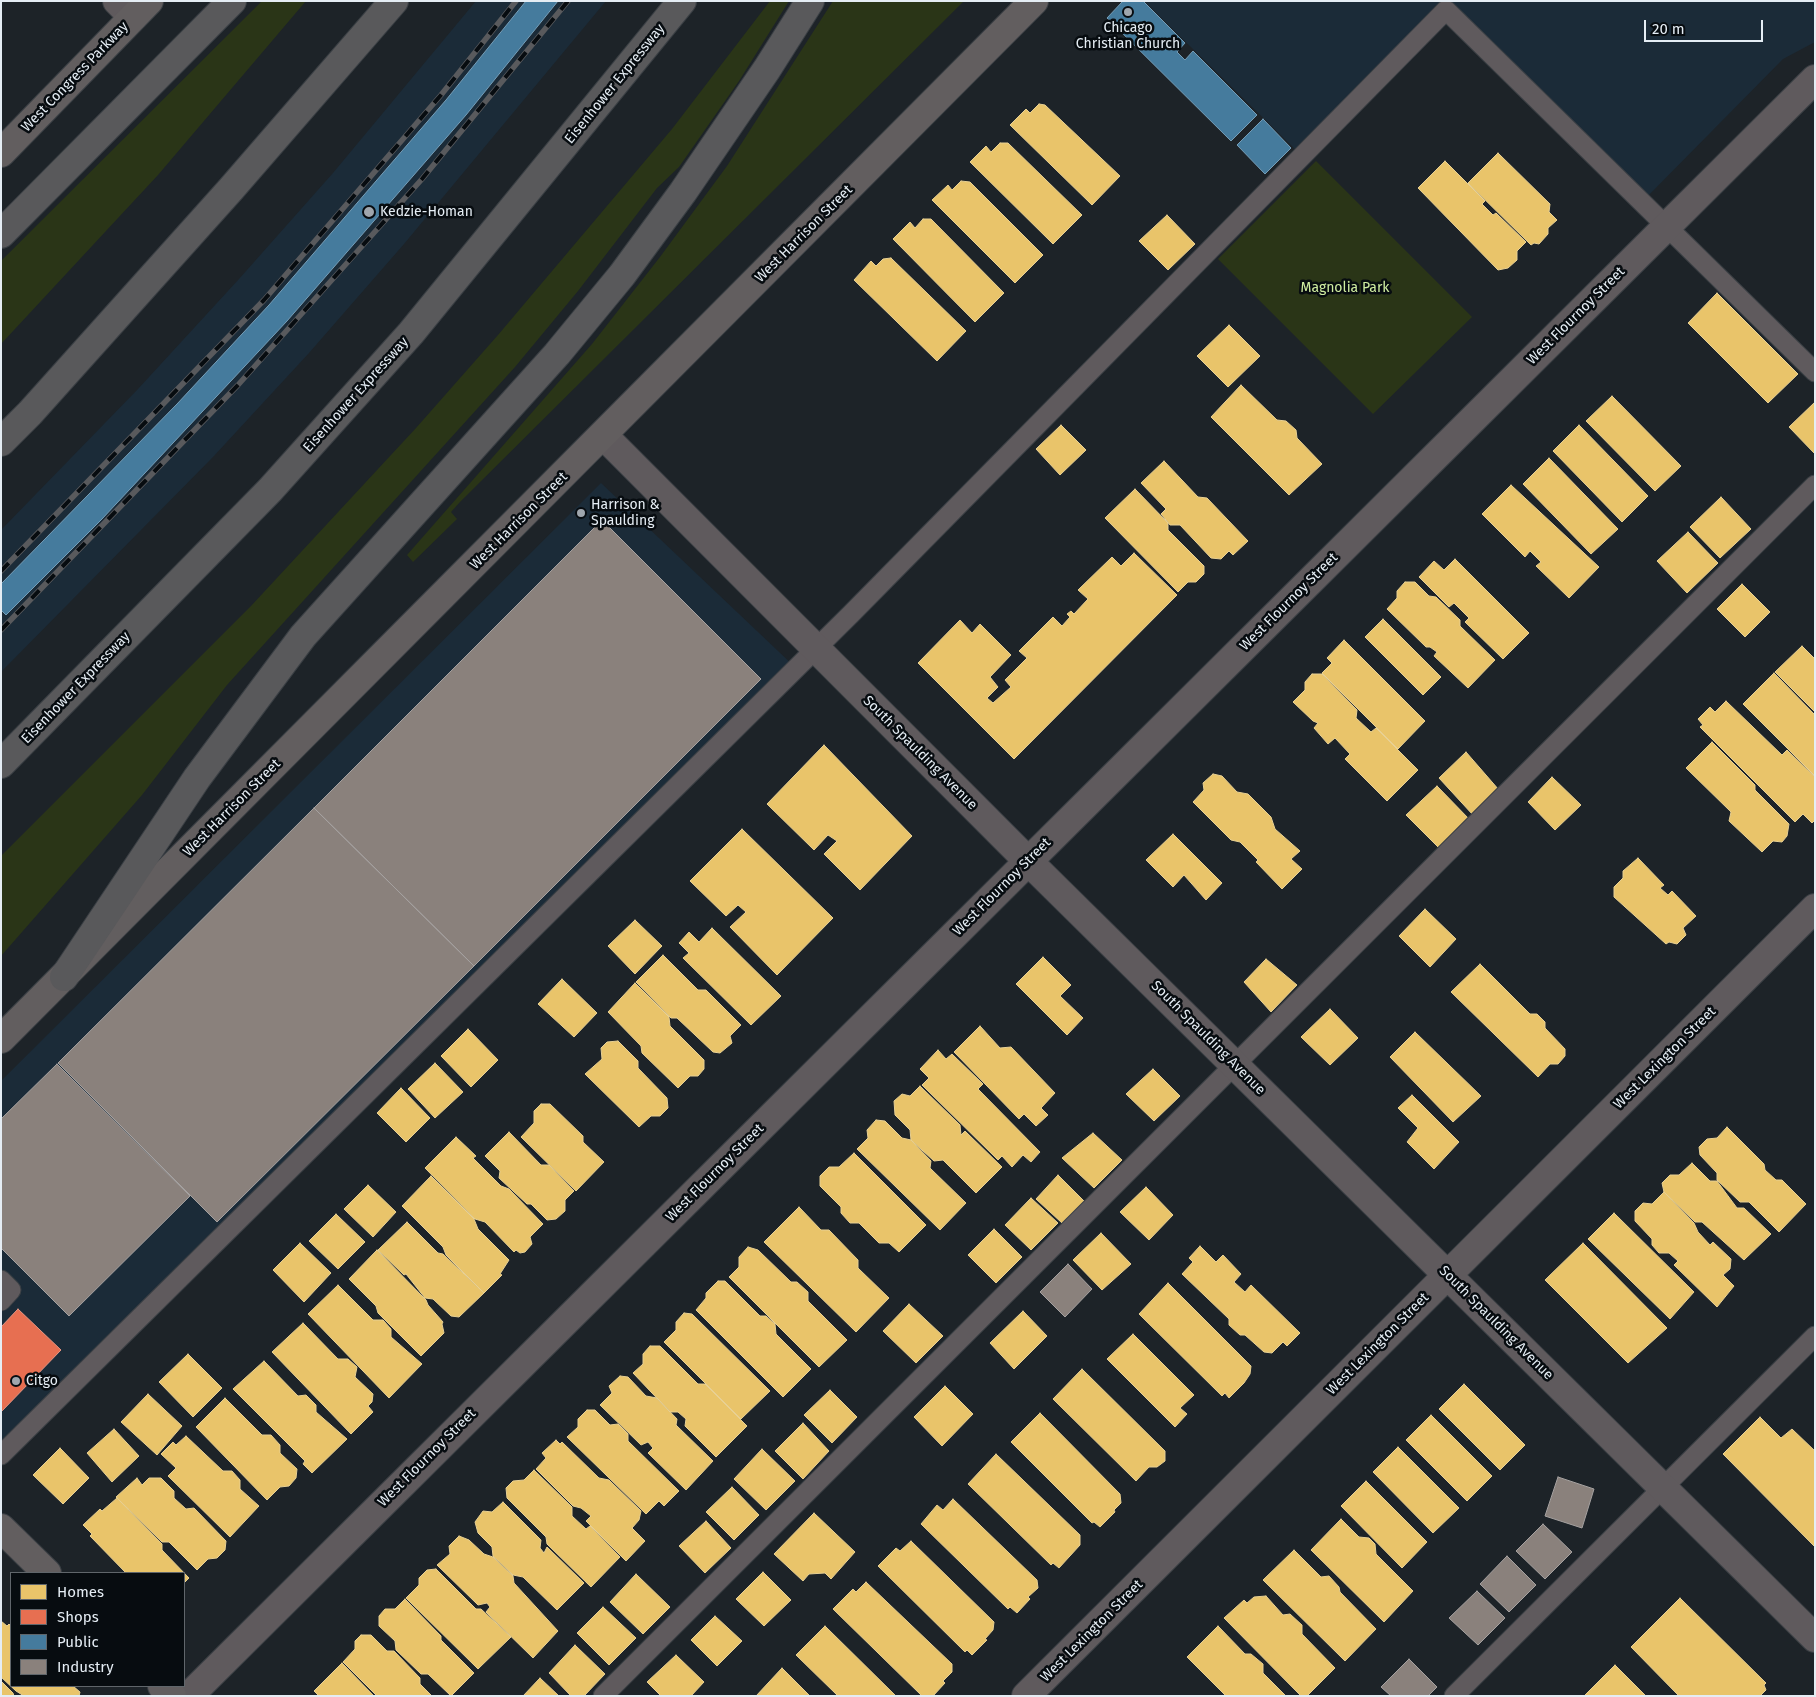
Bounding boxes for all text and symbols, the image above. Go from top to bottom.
marker: Chicago Christian Church [1122,6,1134,18]
scale bar [1646,10,1765,42]
street label: West Congress Parkway [18,18,132,136]
place label: Chicago Christian Church [1076,20,1180,52]
text: 20 m [1652,20,1685,38]
street label: Eisenhower Expressway [562,21,668,147]
street label: West Harrison Street [752,182,856,286]
place label: Kedzie-Homan [380,204,473,220]
marker: Kedzie-Homan [362,205,376,219]
street label: West Flournoy Street [1523,263,1629,369]
park label: Magnolia Park [1301,280,1389,296]
street label: Eisenhower Expressway [300,334,412,456]
street label: West Harrison Street [467,469,571,573]
place label: Harrison & Spaulding [591,497,660,530]
marker: Harrison & Spaulding [575,507,587,519]
street label: West Flournoy Street [1236,549,1342,655]
street label: Eisenhower Expressway [18,629,134,747]
street label: South Spaulding Avenue [859,692,981,814]
street label: West Harrison Street [180,756,284,860]
street label: West Flournoy Street [949,834,1055,940]
street label: South Spaulding Avenue [1147,977,1269,1099]
street label: West Lexington Street [1610,1003,1720,1113]
street label: West Flournoy Street [662,1120,768,1226]
street label: South Spaulding Avenue [1435,1262,1557,1384]
street label: West Lexington Street [1323,1289,1433,1399]
place label: Citgo [26,1373,58,1389]
marker: Citgo [10,1375,22,1387]
street label: West Flournoy Street [374,1405,480,1511]
legend [10,1572,185,1687]
street label: West Lexington Street [1037,1576,1147,1686]
text: Homes [57,1583,104,1601]
text: Shops [57,1608,99,1626]
text: Public [57,1633,99,1651]
text: Industry [57,1658,114,1676]

